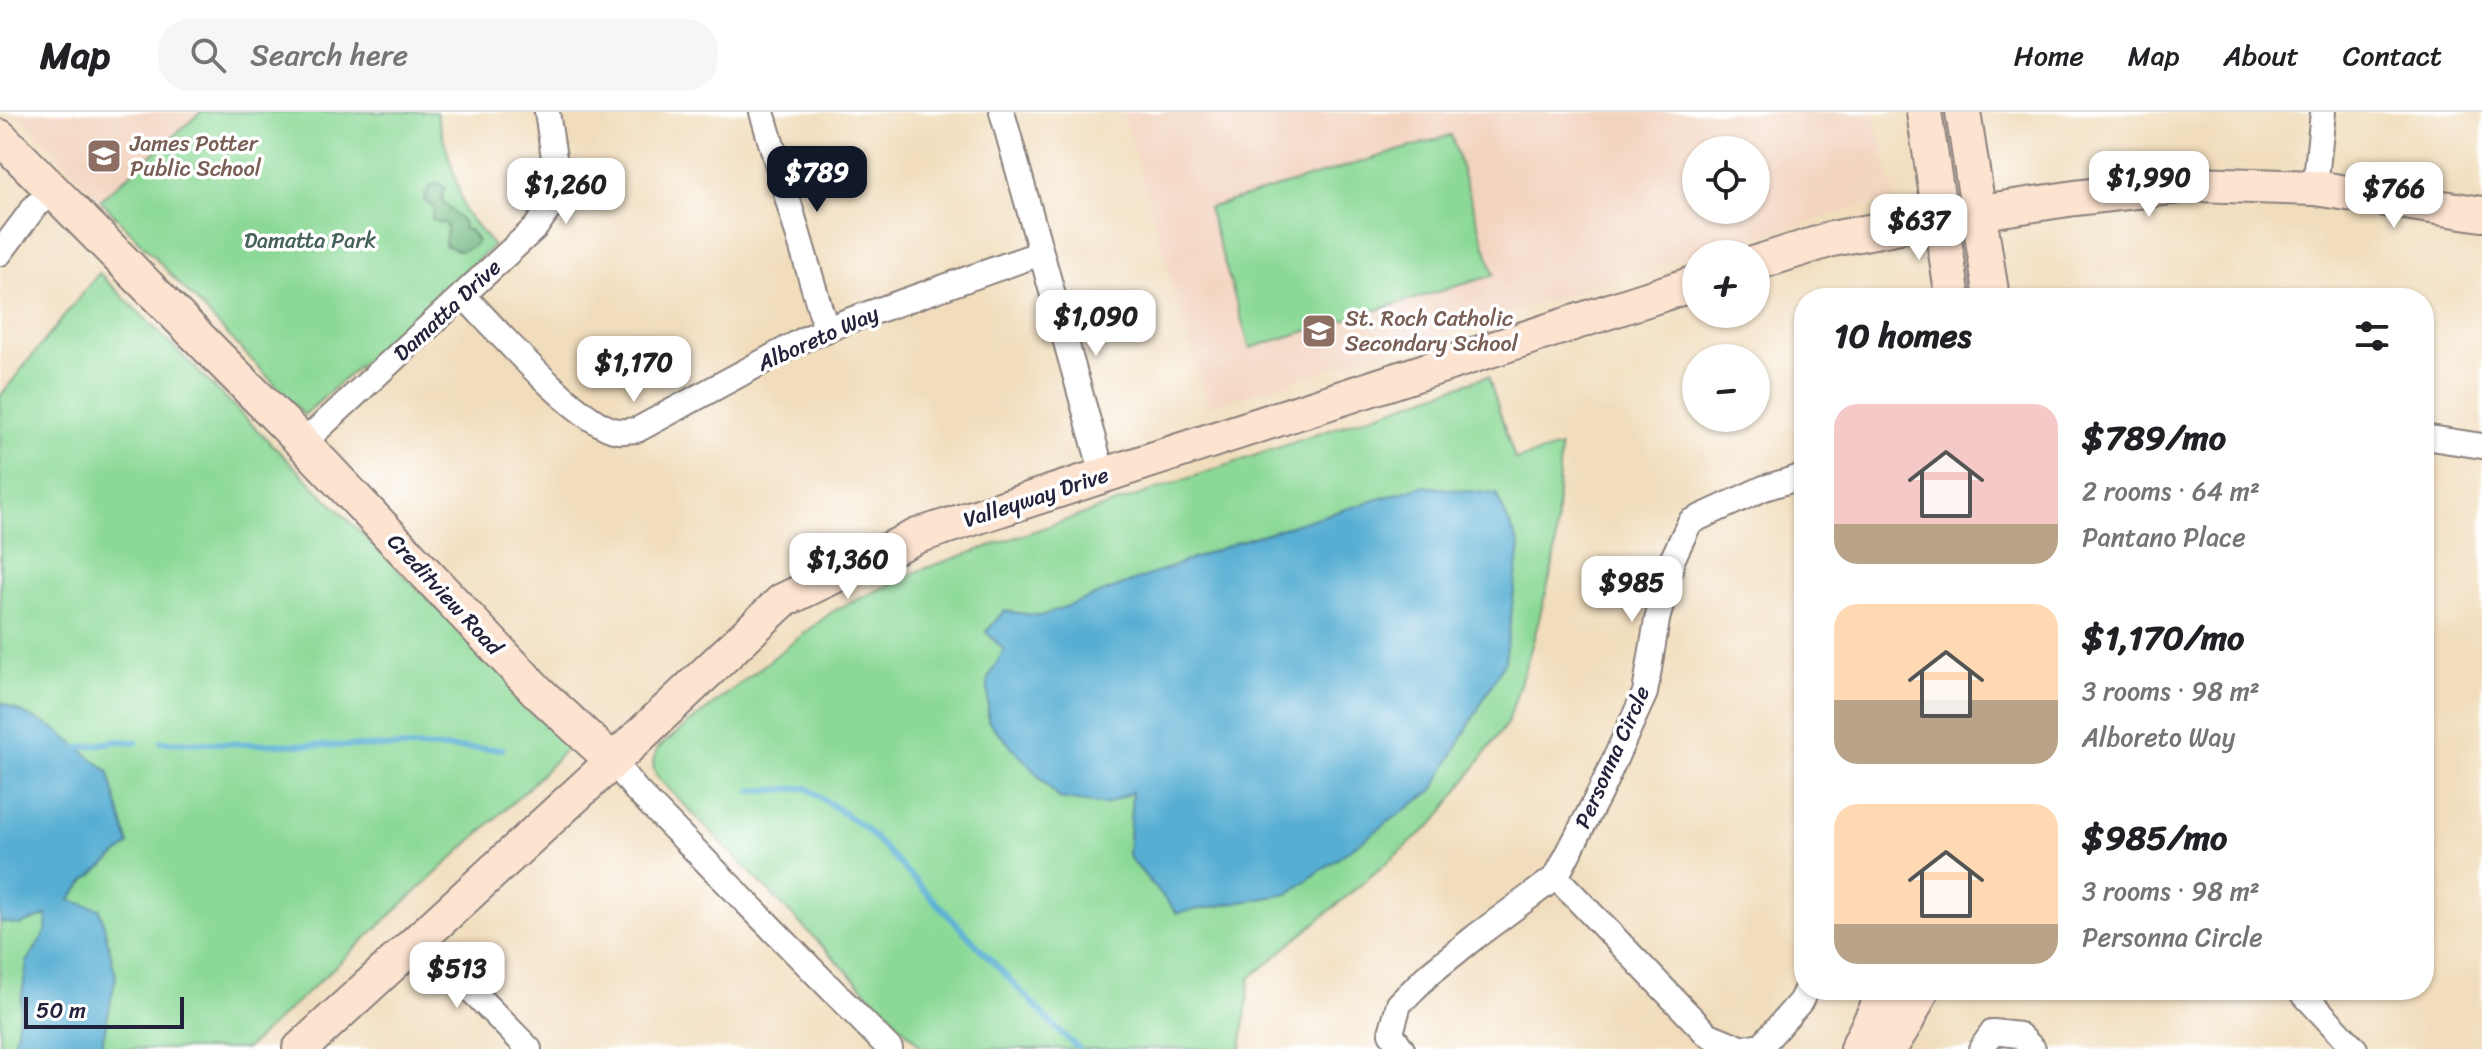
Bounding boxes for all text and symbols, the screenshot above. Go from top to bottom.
search box [158,19,718,91]
text: Map [40,22,110,89]
text: Search here [250,28,408,82]
text: Home [2014,31,2084,80]
text: Map [2128,31,2179,80]
text: About [2223,31,2299,80]
text: Contact [2343,31,2442,80]
icon: search [186,33,230,77]
place label: James Potter Public School [129,124,262,188]
map controls [1682,136,1770,432]
button: locate [1682,136,1770,224]
school or university icon: James Potter Public School [85,137,123,175]
pin: $789 [770,146,864,214]
text: $789 [785,149,849,195]
pin: $1,990 [2084,151,2214,219]
text: $1,990 [2107,154,2191,200]
pin: $1,260 [501,158,631,226]
text: $1,260 [525,161,607,207]
pin: $766 [2347,162,2441,230]
text: $766 [2363,165,2425,211]
pin: $637 [1872,194,1966,262]
text: $637 [1888,197,1950,243]
park label: Damatta Park [244,221,376,260]
button: + [1682,240,1770,328]
street label: Damatta Drive [384,249,510,371]
pin: $1,090 [1031,290,1161,358]
text: $1,090 [1054,293,1138,339]
street label: Alboreto Way [750,294,886,383]
place label: St. Roch Catholic Secondary School [1345,299,1519,363]
text: 10 homes [1834,306,1972,366]
school or university icon: St. Roch Catholic Secondary School [1300,312,1338,350]
icon: filters [2350,314,2394,358]
pin: $1,170 [569,336,699,404]
text: $1,170 [595,339,673,385]
button: − [1682,344,1770,432]
text: $789/mo [2082,408,2226,468]
icon: home [1898,436,1994,532]
street label: Valleyway Drive [958,455,1114,539]
text: 2 rooms · 64 m² [2082,468,2260,514]
text: Pantano Place [2082,514,2246,560]
street label: Creditview Road [377,524,514,665]
pin: $1,360 [783,533,913,601]
text: $1,360 [807,536,889,582]
pin: $985 [1585,556,1679,624]
text: $985 [1599,559,1665,605]
text: $1,170/mo [2082,608,2244,668]
icon: home [1898,636,1994,732]
text: 3 rooms · 98 m² [2082,668,2260,714]
street label: Personna Circle [1563,679,1661,835]
text: Alboreto Way [2082,714,2235,760]
text: $985/mo [2082,808,2227,868]
icon: home [1898,836,1994,932]
text: 3 rooms · 98 m² [2082,868,2260,914]
text: Personna Circle [2082,914,2263,960]
pin: $513 [410,942,504,1010]
text: $513 [428,945,486,991]
text: 50 m [36,991,86,1030]
scale bar [24,993,184,1029]

